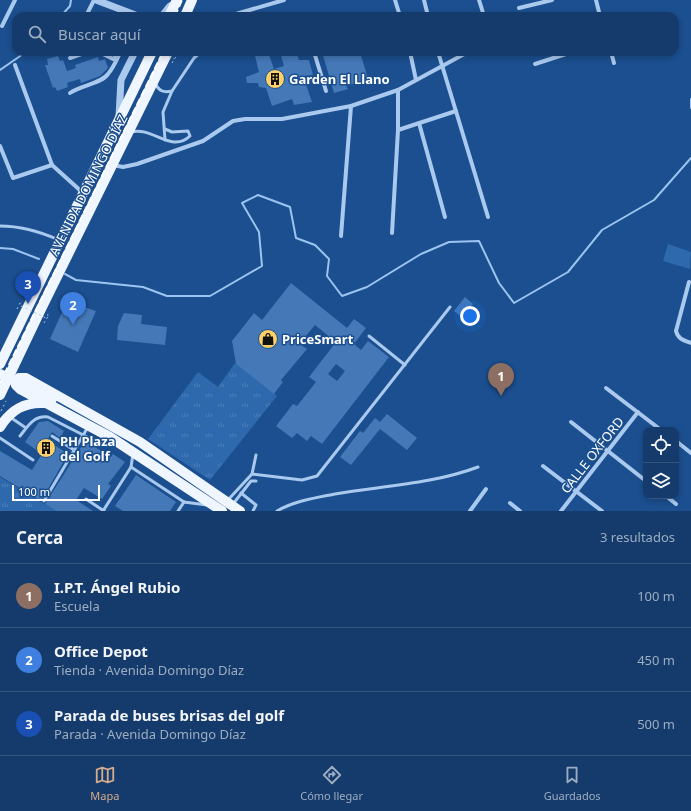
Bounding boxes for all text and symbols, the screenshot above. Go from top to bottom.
search box [12,12,679,56]
icon: search [26,23,48,45]
text: Buscar aquí [58,24,141,44]
building icon: Garden El Llano [264,68,286,90]
place label: Garden El Llano [289,70,390,88]
street label: AVENIDA DOMINGO DÍAZ [44,111,132,259]
pin: 3 [15,271,41,304]
pin: 2 [60,292,86,325]
your location [460,306,480,326]
shop icon: PriceSmart [257,328,279,350]
place label: PriceSmart [282,330,354,348]
pin: 1 [488,363,514,396]
street label: CALLE OXFORD [556,413,628,497]
map controls [643,427,679,499]
button: locate [643,427,679,463]
place label: PH Plaza del Golf [60,432,115,465]
building icon: PH Plaza del Golf [35,437,57,459]
button: layers [643,463,679,499]
scale bar [12,483,100,502]
text: 100 m [18,484,50,499]
text: Cerca [16,526,63,549]
text: 3 resultados [600,528,675,546]
text: I.P.T. Ángel Rubio [54,577,180,597]
text: 1 [25,587,33,605]
text: 100 m [637,587,675,605]
text: Escuela [54,597,100,615]
text: Office Depot [54,641,148,661]
text: 2 [25,651,33,669]
text: 450 m [637,651,675,669]
text: Tienda · Avenida Domingo Díaz [54,661,244,679]
text: Parada de buses brisas del golf [54,705,284,725]
text: 3 [25,715,33,733]
text: 500 m [637,715,675,733]
text: Parada · Avenida Domingo Díaz [54,725,246,743]
tab: Mapa [90,764,119,803]
tab: Cómo llegar [300,764,363,803]
tab: Guardados [544,764,601,803]

